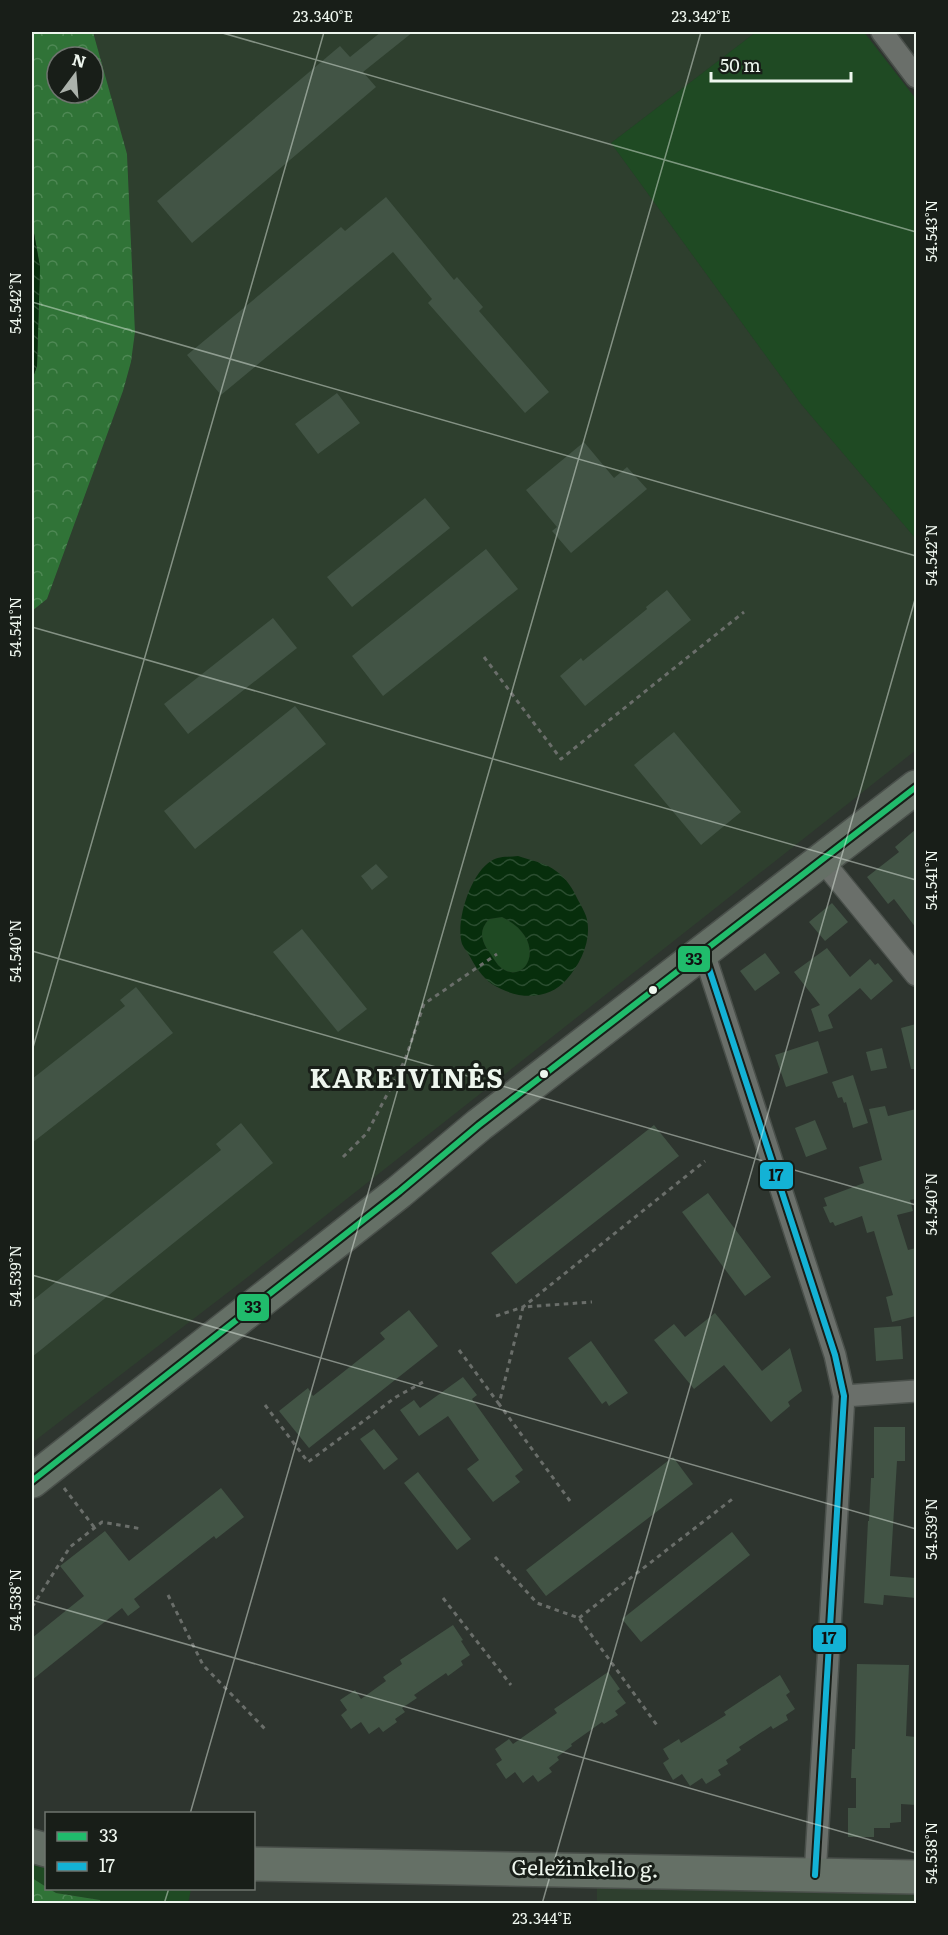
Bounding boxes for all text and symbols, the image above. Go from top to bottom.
text: 23.340°E [293,4,353,27]
text: 23.342°E [671,4,731,27]
north arrow [45,45,105,105]
scale bar [711,45,850,83]
text: N [70,46,89,73]
text: 50 m [720,51,761,78]
text: 54.543°N [919,200,942,262]
text: 54.542°N [3,272,26,334]
text: 54.542°N [919,524,942,586]
text: 54.541°N [3,597,26,657]
text: 54.541°N [919,850,942,910]
text: 54.540°N [3,920,26,982]
line badge: 33 [677,945,711,973]
text: 33 [685,946,703,970]
unlabelled marker [647,984,659,996]
district label: KAREIVINĖS [310,1056,504,1096]
unlabelled marker [538,1068,550,1080]
line badge: 17 [759,1161,794,1190]
text: 17 [769,1162,784,1186]
text: 54.540°N [919,1173,942,1235]
text: 54.539°N [3,1245,26,1307]
line badge: 33 [236,1293,270,1322]
text: 33 [244,1294,262,1318]
text: 54.539°N [919,1498,942,1560]
text: 54.538°N [3,1569,26,1631]
line badge: 17 [812,1624,847,1653]
text: 17 [822,1625,837,1649]
legend [45,1812,255,1890]
text: 33 [99,1821,118,1848]
text: 54.538°N [919,1822,942,1884]
street label: Geležinkelio g. [511,1850,659,1883]
text: 17 [99,1851,115,1878]
text: 23.344°E [512,1906,572,1929]

